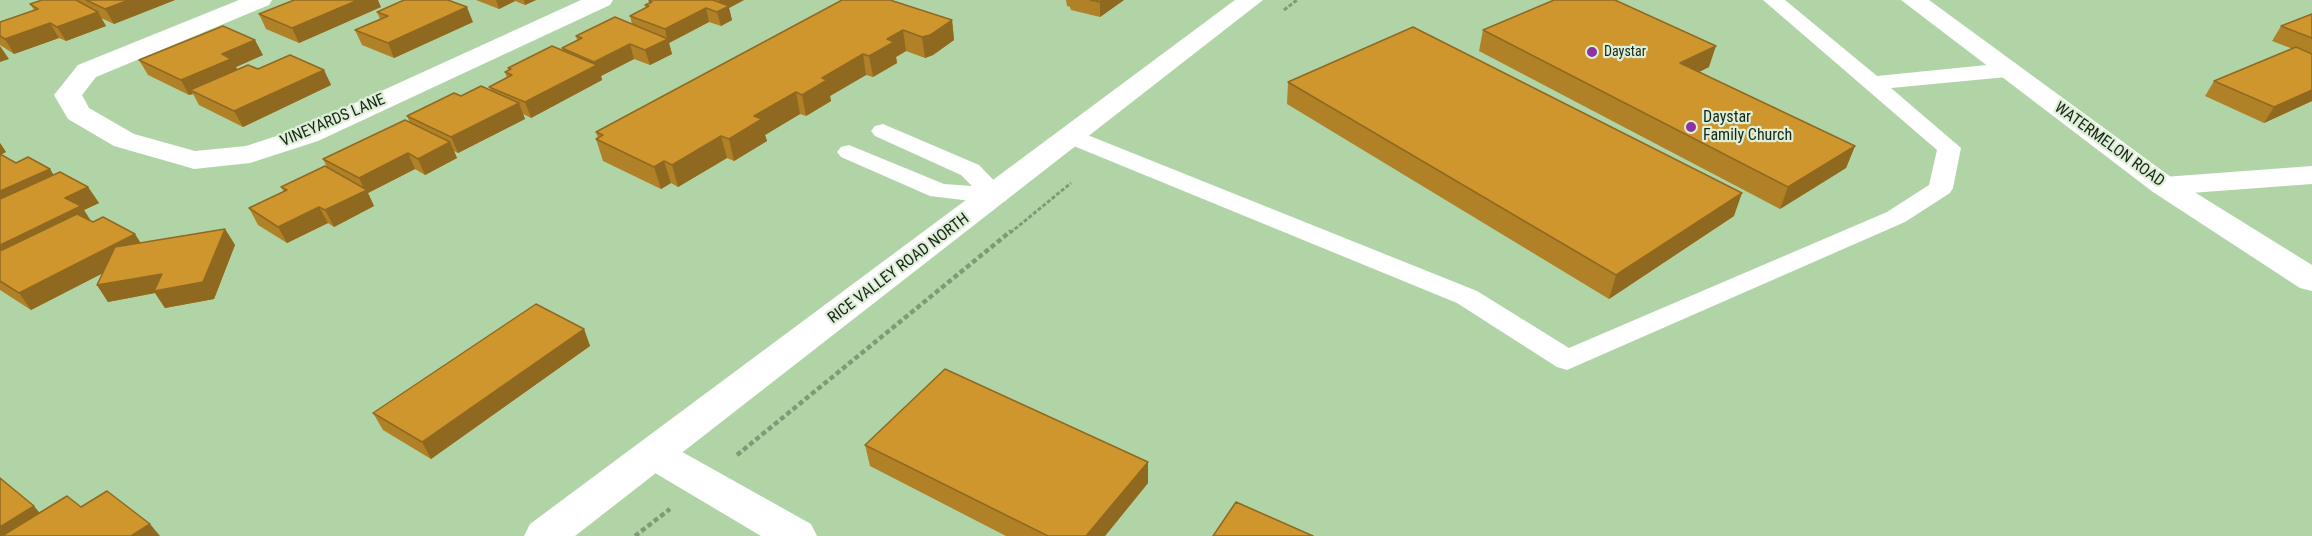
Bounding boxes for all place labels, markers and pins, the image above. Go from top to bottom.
place label: Daystar [1604,44,1646,60]
marker: Daystar [1585,45,1599,59]
place label: Daystar Family Church [1703,108,1792,146]
marker: Daystar Family Church [1684,120,1698,134]

